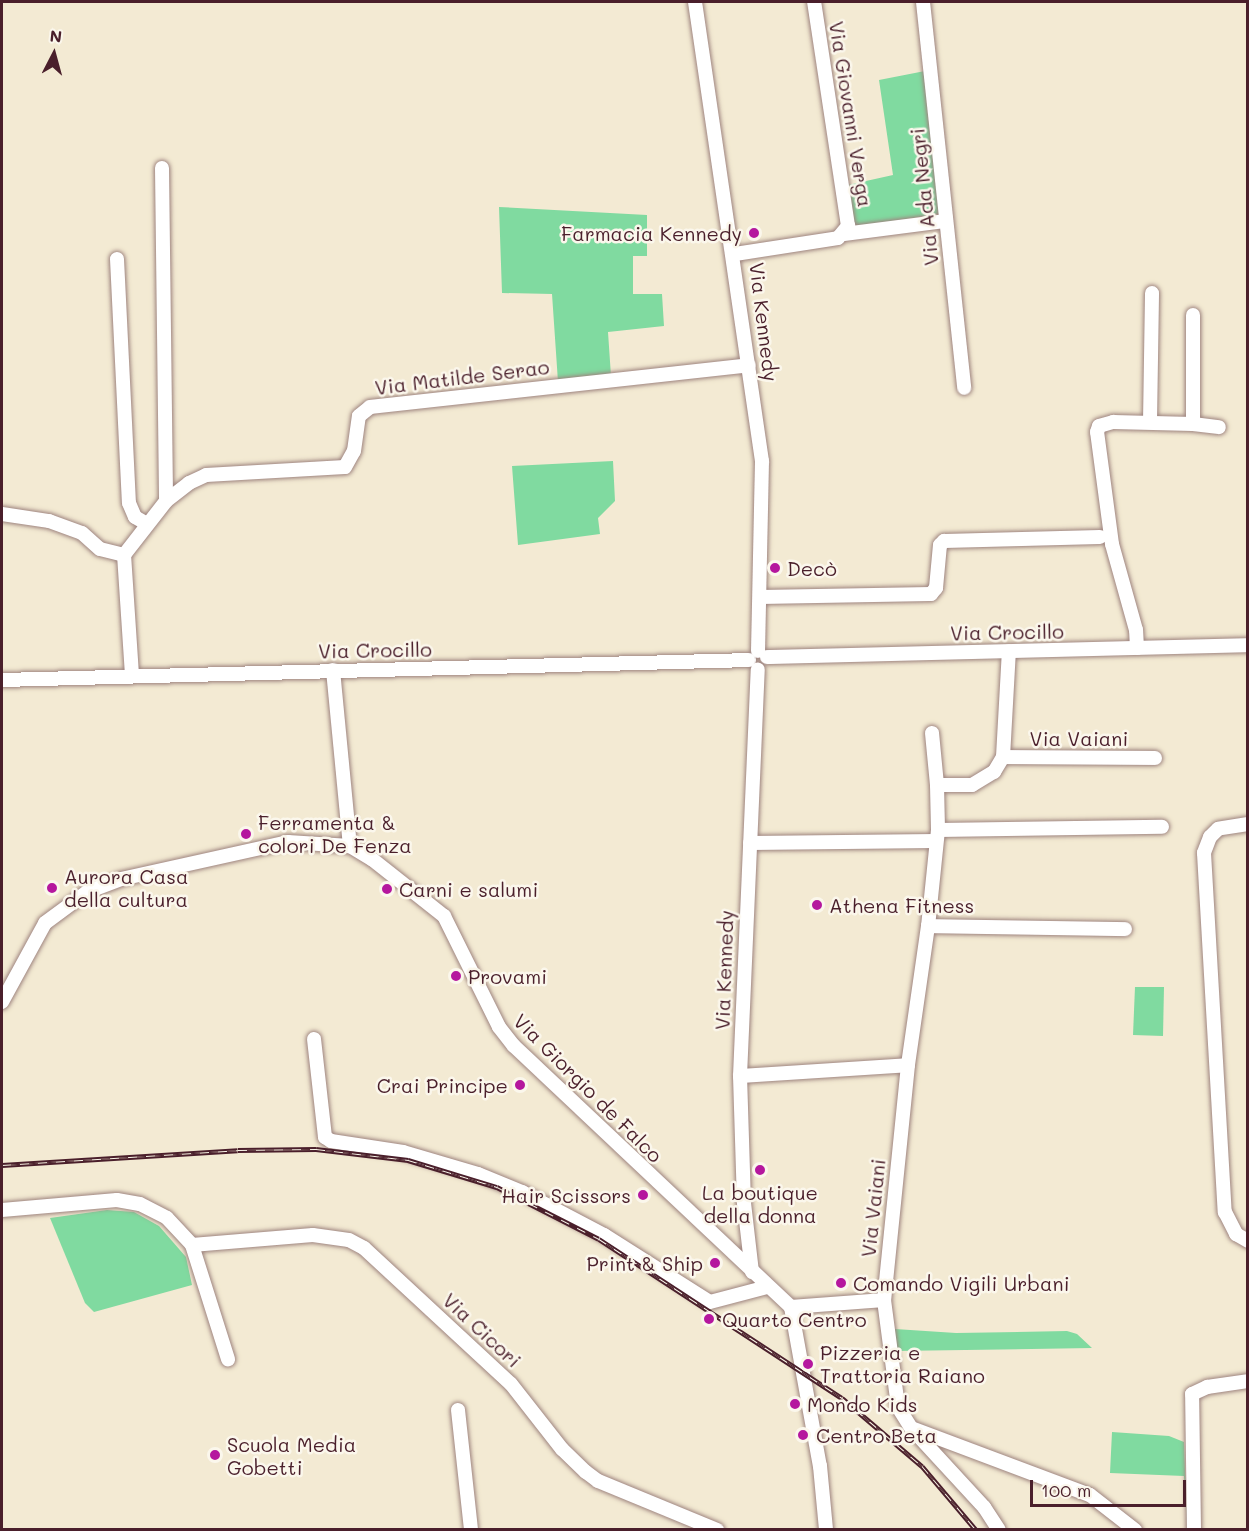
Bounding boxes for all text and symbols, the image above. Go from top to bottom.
street label: Via Giovanni Verga [824,19,878,209]
north arrow [24,24,84,84]
text: N [49,25,63,47]
street label: Via Ada Negri [905,127,943,267]
place label: Farmacia Kennedy [561,221,742,245]
marker: Farmacia Kennedy [747,226,761,240]
street label: Via Kennedy [745,261,783,383]
street label: Via Matilde Serao [373,354,551,400]
place label: Decò [787,556,837,580]
marker: Decò [768,561,782,575]
street label: Via Crocillo [950,619,1064,645]
street label: Via Crocillo [318,637,432,663]
street label: Via Vaiani [1030,726,1128,750]
place label: Ferramenta & colori De Fenza [258,810,412,857]
marker: Ferramenta & colori De Fenza [239,827,253,841]
place label: Aurora Casa della cultura [64,864,188,911]
place label: Carni e salumi [399,877,538,901]
marker: Aurora Casa della cultura [45,881,59,895]
marker: Carni e salumi [380,882,394,896]
place label: Athena Fitness [829,893,974,917]
marker: Athena Fitness [810,898,824,912]
street label: Via Kennedy [710,910,738,1030]
place label: Provami [468,964,547,988]
marker: Provami [449,969,463,983]
street label: Via Giorgio de Falco [509,1009,667,1167]
place label: Crai Principe [377,1073,508,1097]
marker: Crai Principe [513,1078,527,1092]
street label: Via Vaiani [856,1158,890,1258]
marker: La boutique della donna [753,1163,767,1177]
place label: La boutique della donna [702,1180,818,1227]
place label: Hair Scissors [502,1183,631,1207]
marker: Hair Scissors [636,1188,650,1202]
place label: Print & Ship [587,1251,703,1275]
marker: Print & Ship [708,1256,722,1270]
place label: Comando Vigili Urbani [853,1271,1070,1295]
marker: Comando Vigili Urbani [834,1276,848,1290]
street label: Via Cicori [438,1288,526,1372]
place label: Quarto Centro [722,1307,867,1331]
marker: Quarto Centro [700,1310,718,1328]
place label: Pizzeria e Trattoria Raiano [820,1340,985,1387]
marker: Pizzeria e Trattoria Raiano [801,1357,815,1371]
place label: Mondo Kids [807,1392,917,1416]
marker: Mondo Kids [788,1397,802,1411]
place label: Centro Beta [816,1423,937,1447]
marker: Centro Beta [794,1426,812,1444]
place label: Scuola Media Gobetti [227,1432,356,1479]
marker: Scuola Media Gobetti [208,1448,222,1462]
scale bar [1033,1468,1189,1506]
text: 100 m [1041,1478,1091,1502]

